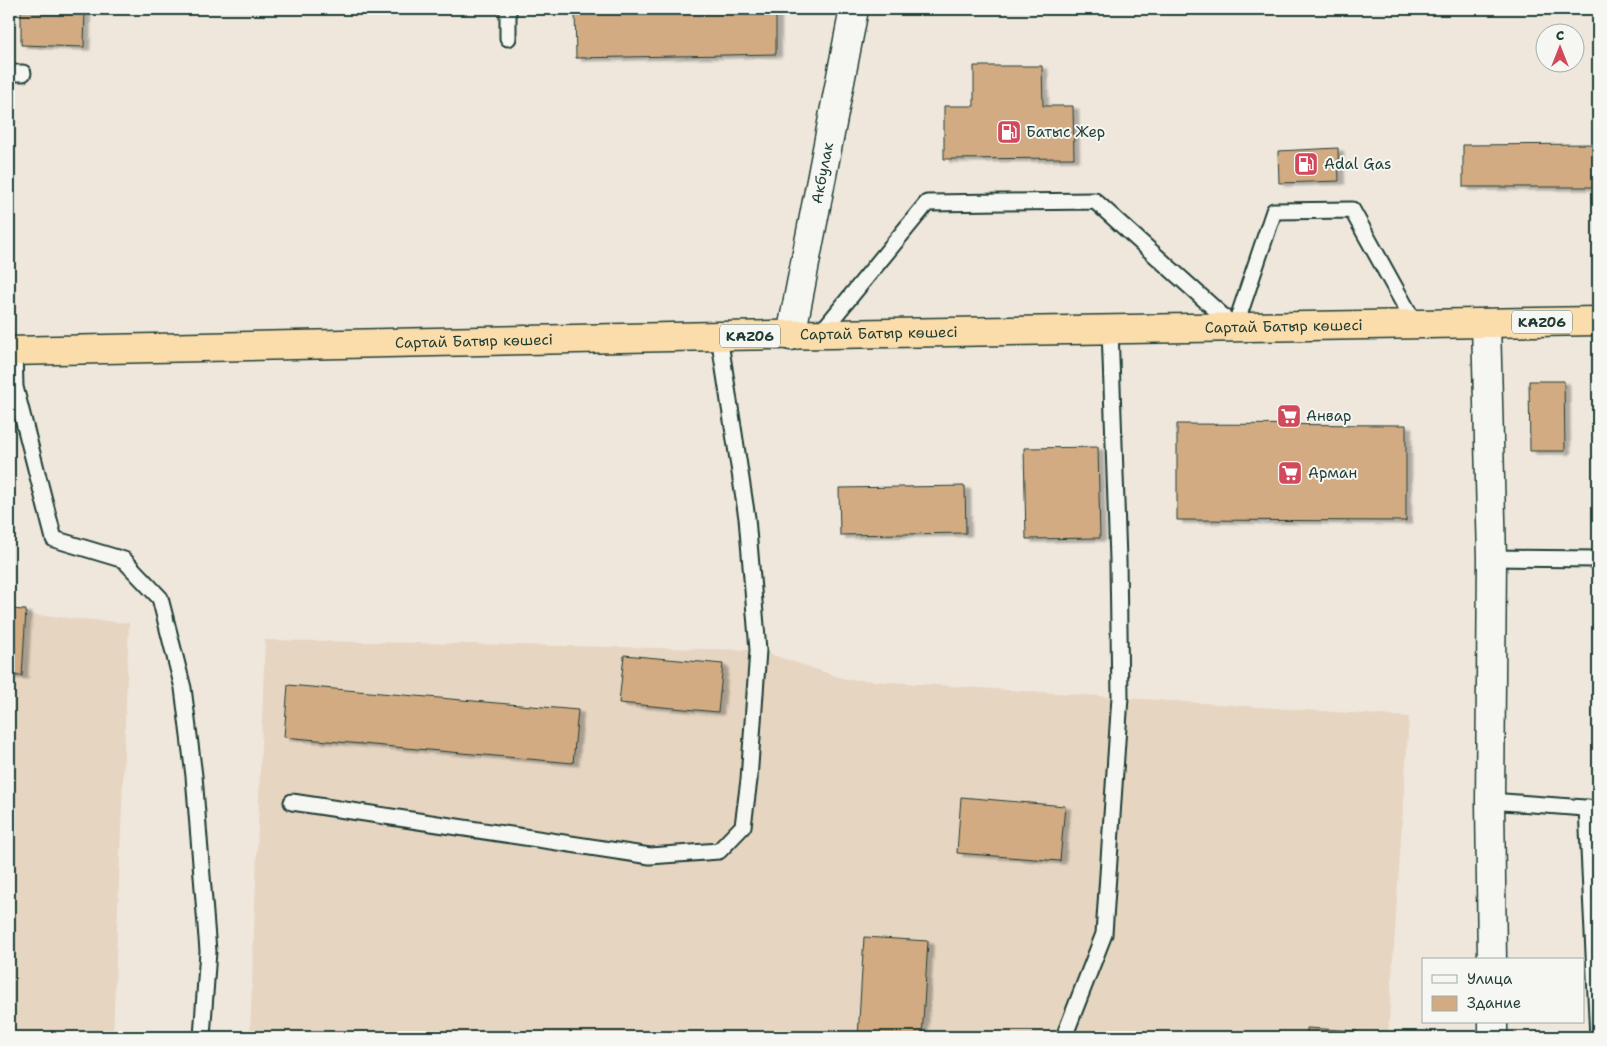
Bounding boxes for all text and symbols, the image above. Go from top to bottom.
north arrow [1534,22,1584,72]
text: С [1556,26,1564,44]
fuel station icon: Батыс Жер [996,119,1022,145]
place label: Батыс Жер [1026,122,1105,142]
street label: Акбулак [807,141,838,205]
fuel station icon: Adal Gas [1293,151,1319,177]
place label: Adal Gas [1324,154,1391,174]
road number: KАZ06 [1512,311,1572,334]
street label: Сартай Батыр көшесі [1205,315,1363,338]
street label: Сартай Батыр көшесі [800,322,958,345]
road number: KАZ06 [720,324,780,348]
street label: Сартай Батыр көшесі [395,330,553,353]
supermarket icon: Анвар [1276,403,1302,429]
place label: Анвар [1306,406,1351,426]
supermarket icon: Арман [1277,460,1303,486]
place label: Арман [1308,463,1357,483]
legend [1422,958,1584,1024]
text: Улица [1467,969,1513,989]
text: Здание [1467,993,1521,1013]

